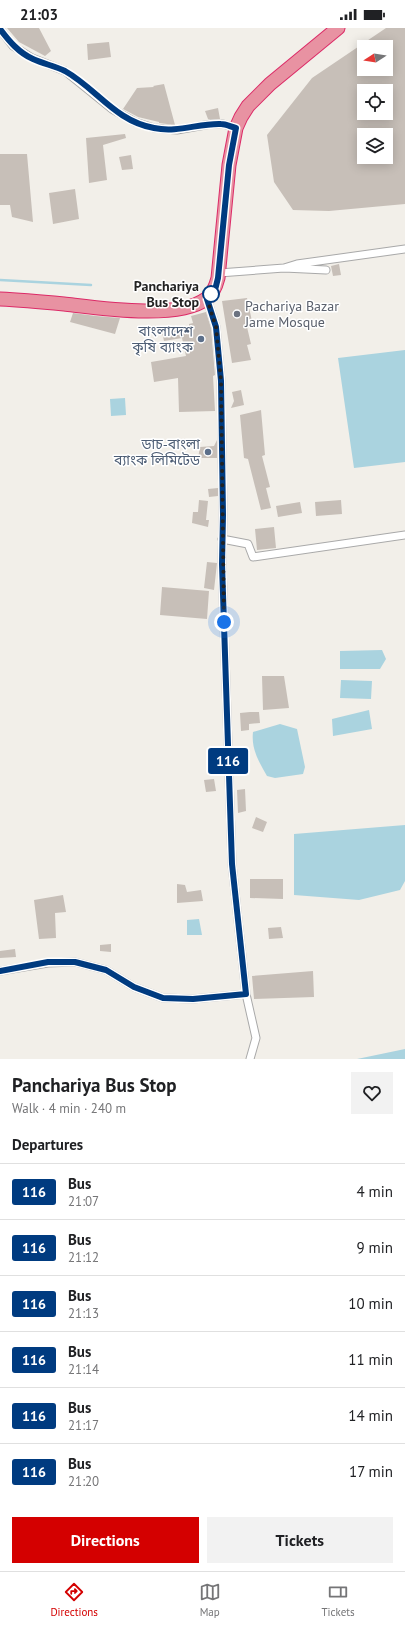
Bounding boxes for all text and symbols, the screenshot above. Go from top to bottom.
text: 21:03 [20,5,58,24]
north arrow [357,40,393,76]
map controls [357,40,393,164]
button: locate [357,84,393,120]
button: layers [357,128,393,164]
place label: Panchariya Bus Stop [134,277,199,311]
marker: Panchariya Bus Stop [202,285,220,303]
place label: Pachariya Bazar Jame Mosque [244,297,339,331]
marker: Pachariya Bazar Jame Mosque [232,309,242,319]
place label: বাংলাদেশ কৃষি ব্যাংক [131,322,194,356]
marker: বাংলাদেশ কৃষি ব্যাংক [196,334,206,344]
place label: ডাচ-বাংলা ব্যাংক লিমিটেড [113,435,201,469]
marker: ডাচ-বাংলা ব্যাংক লিমিটেড [203,447,213,457]
your location [214,612,234,632]
line badge: 116 [205,748,251,774]
text: 116 [216,752,240,770]
button: heart [351,1072,393,1114]
text: Panchariya Bus Stop [12,1073,177,1097]
text: Walk · 4 min · 240 m [12,1100,126,1117]
text: Departures [12,1135,83,1154]
text: Bus [68,1174,91,1193]
text: 4 min [356,1182,393,1201]
text: 116 [22,1183,46,1201]
text: 21:07 [68,1193,99,1210]
text: Bus [68,1230,91,1249]
text: 9 min [356,1238,393,1257]
text: 116 [22,1239,46,1257]
text: 21:12 [68,1249,99,1266]
text: Bus [68,1286,91,1305]
text: 10 min [348,1294,393,1313]
text: 116 [22,1295,46,1313]
text: 21:13 [68,1305,99,1322]
text: Bus [68,1342,91,1361]
text: 11 min [348,1350,393,1369]
text: 116 [22,1351,46,1369]
text: 21:14 [68,1361,99,1378]
text: Bus [68,1398,91,1417]
text: 14 min [348,1406,393,1425]
text: 116 [22,1407,46,1425]
text: 21:17 [68,1417,99,1434]
text: Bus [68,1454,91,1473]
text: 17 min [349,1462,393,1481]
text: 116 [22,1463,46,1481]
text: 21:20 [68,1473,99,1490]
button: Directions [12,1517,199,1563]
button: Tickets [207,1517,393,1563]
tab: Directions [50,1581,98,1619]
tab: Map [199,1581,221,1619]
tab: Tickets [321,1581,355,1619]

